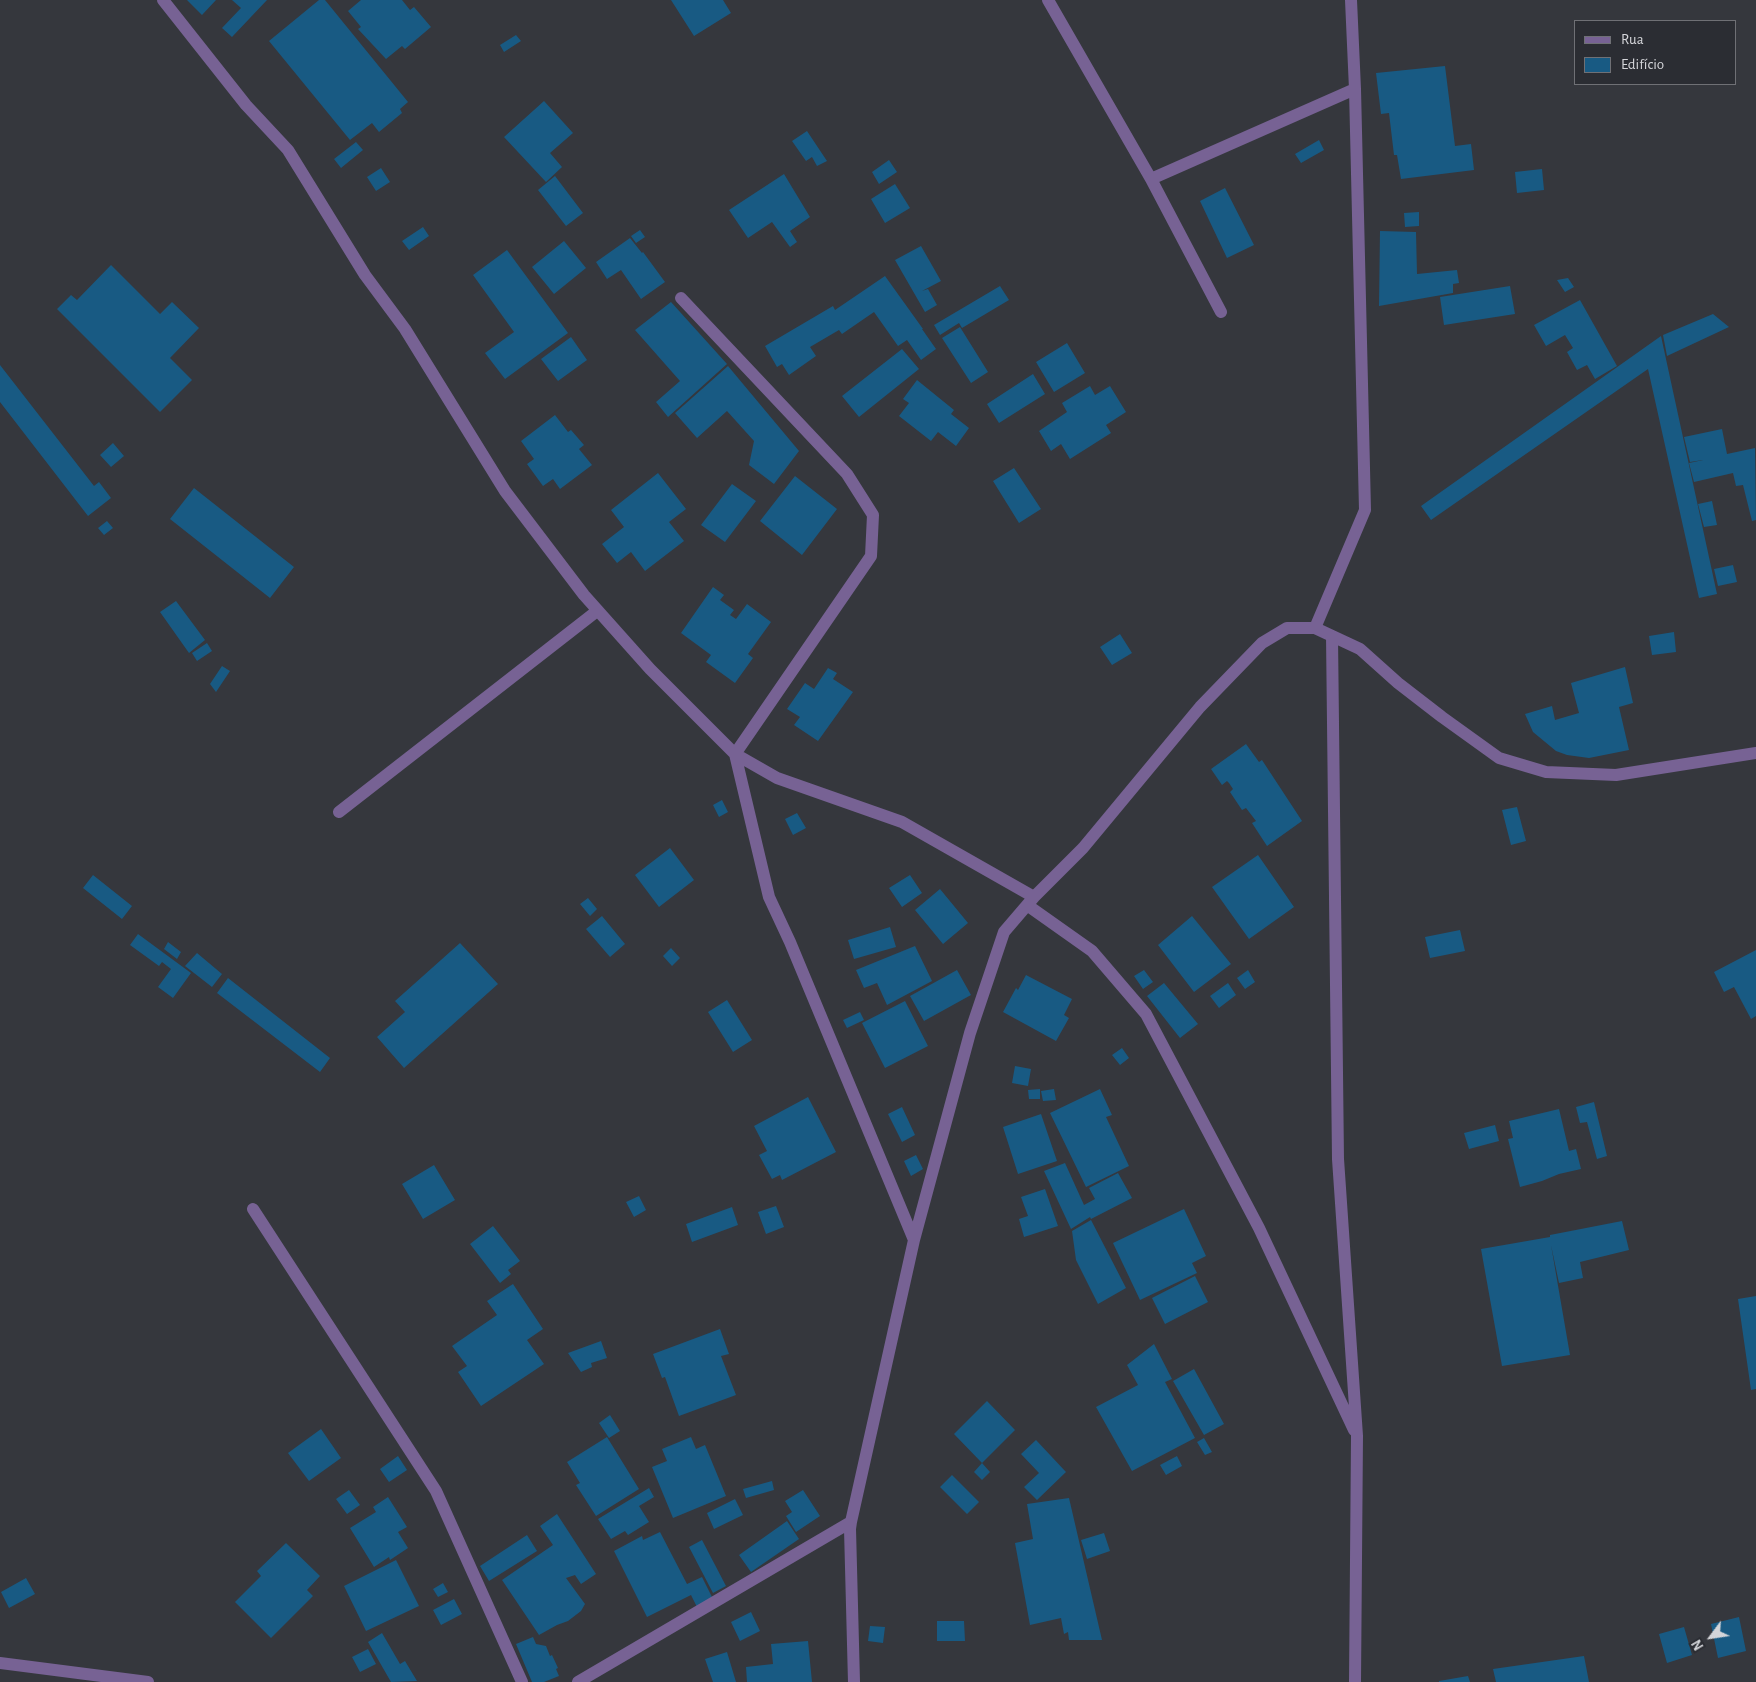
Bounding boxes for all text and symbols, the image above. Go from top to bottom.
legend [1574,20,1736,85]
text: Rua [1621,32,1644,47]
text: Edifício [1621,57,1664,72]
north arrow [1686,1612,1736,1662]
text: N [1690,1637,1707,1653]

